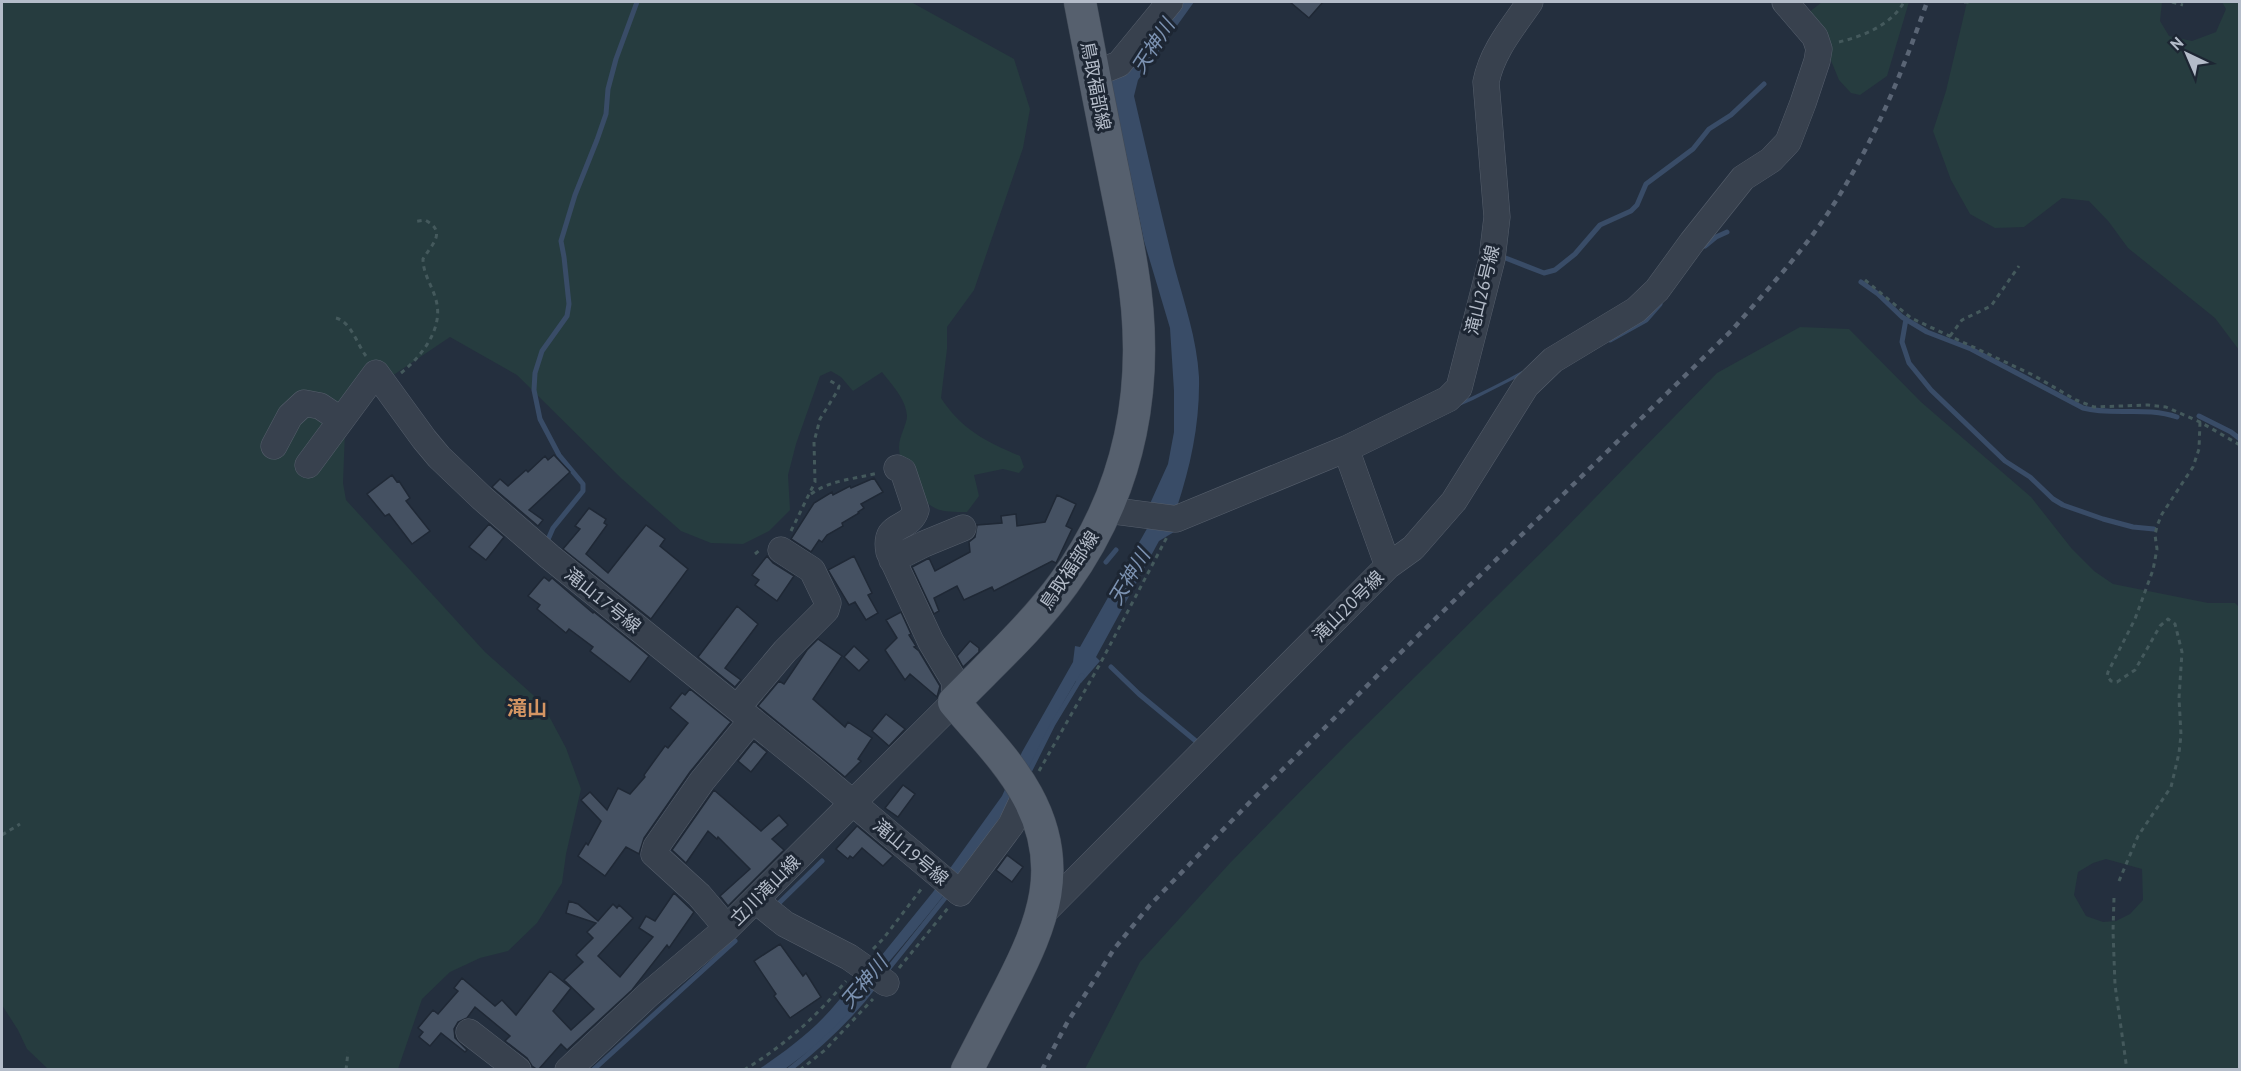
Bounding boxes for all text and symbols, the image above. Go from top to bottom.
water label: 天神川 [1126,12,1181,78]
north arrow [2157,24,2217,84]
text: N [2166,32,2187,54]
street label: 鳥取福部線 [1076,40,1116,132]
street label: 滝山26号線 [1460,243,1504,337]
street label: 鳥取福部線 [1034,526,1104,614]
water label: 天神川 [1102,543,1157,609]
street label: 滝山17号線 [560,562,646,638]
street label: 滝山20号線 [1307,565,1389,647]
district label: 滝山 [507,695,547,721]
street label: 滝山19号線 [869,814,953,890]
street label: 立川滝山線 [725,850,805,930]
water label: 天神川 [835,949,895,1013]

